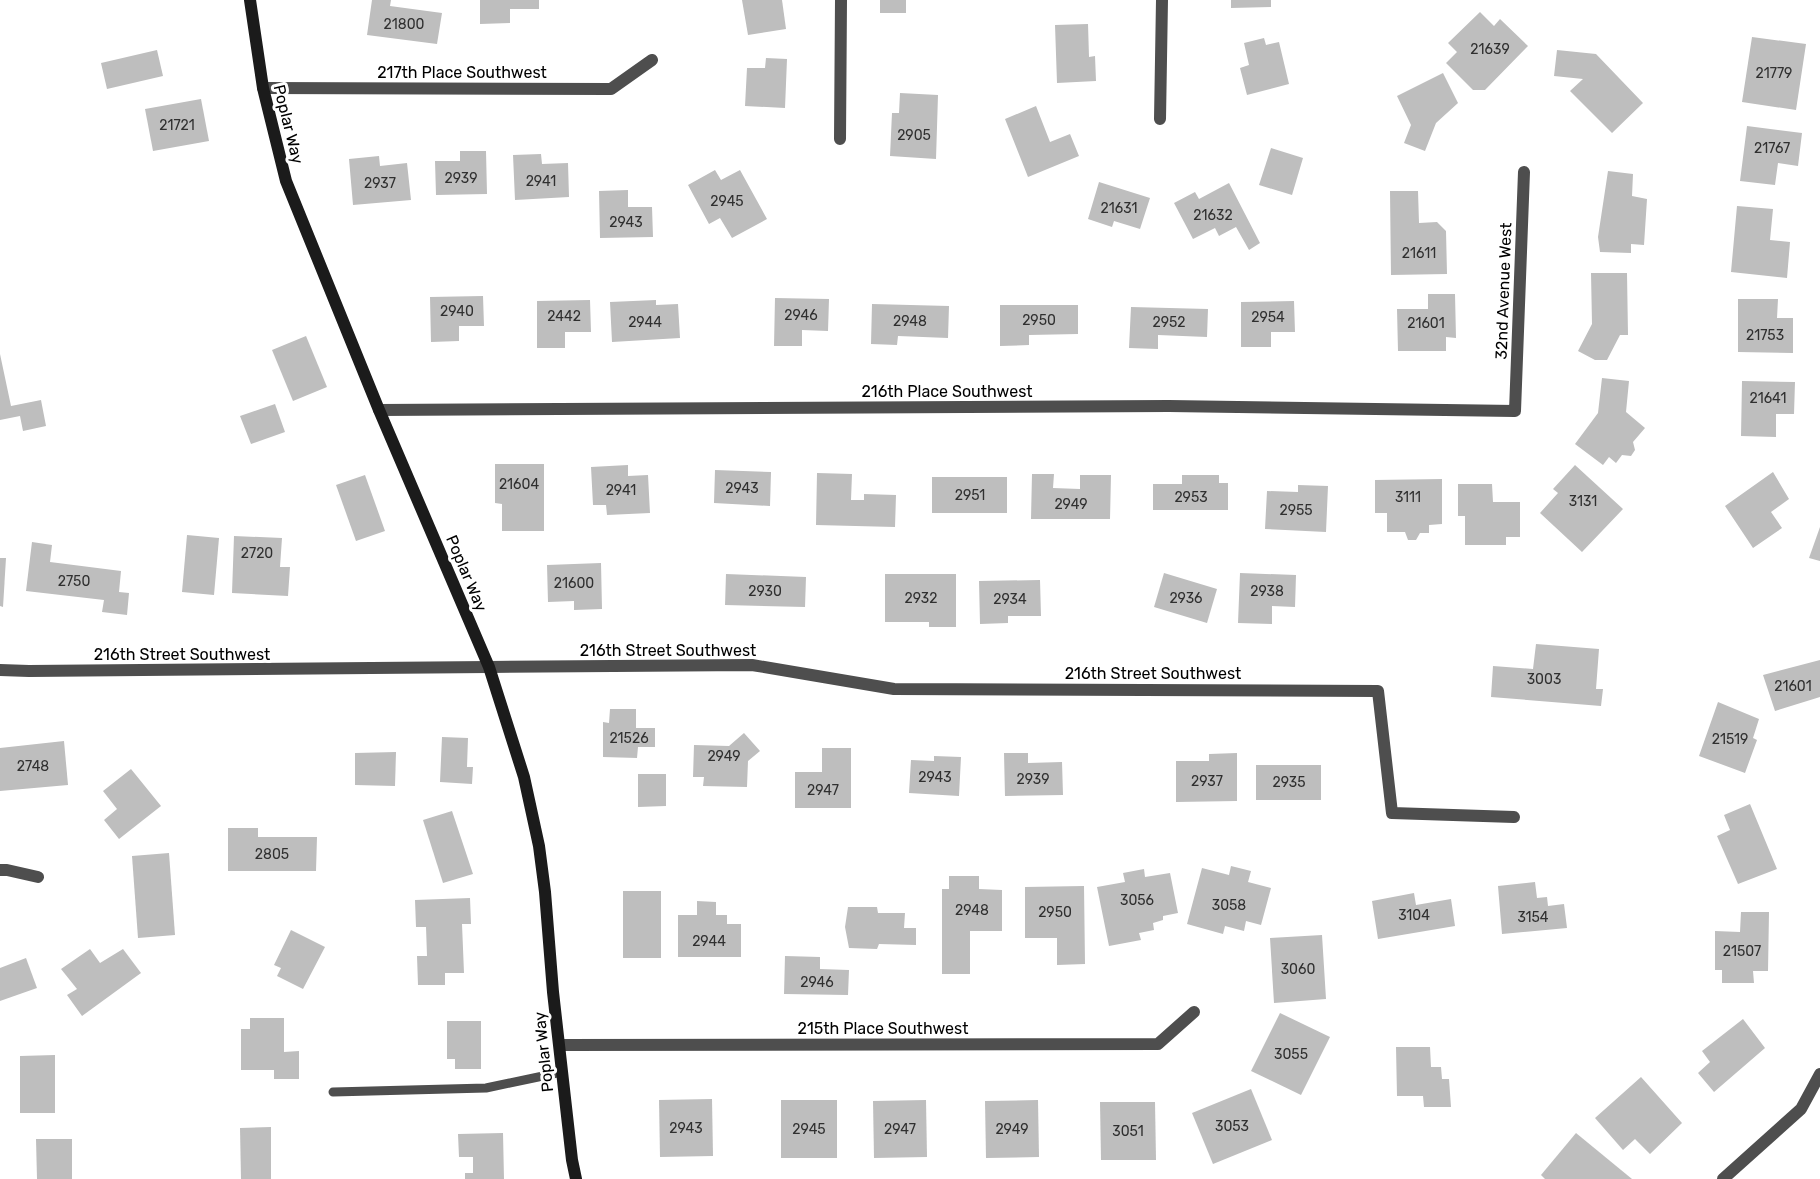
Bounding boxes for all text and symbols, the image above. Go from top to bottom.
house number: 21800 [384,16,425,33]
house number: 21639 [1470,41,1510,58]
street label: 217th Place Southwest [377,63,547,82]
house number: 21779 [1756,65,1792,82]
street label: Poplar Way [270,83,308,166]
house number: 21721 [159,117,195,134]
house number: 2905 [897,127,931,144]
house number: 21767 [1754,140,1790,157]
house number: 2939 [444,170,478,187]
house number: 2941 [526,173,556,190]
house number: 2937 [364,175,396,192]
house number: 2945 [710,193,744,210]
house number: 21631 [1101,200,1137,217]
house number: 21632 [1193,207,1233,224]
house number: 2943 [609,214,643,231]
street label: 32nd Avenue West [1492,222,1515,360]
house number: 21611 [1402,245,1436,262]
house number: 2940 [440,303,474,320]
house number: 2946 [784,307,818,324]
house number: 2442 [547,308,581,325]
house number: 2954 [1251,309,1285,326]
house number: 2950 [1022,312,1056,329]
house number: 2948 [893,313,927,330]
house number: 2944 [628,314,662,331]
house number: 2952 [1152,314,1186,331]
house number: 21601 [1407,315,1445,332]
house number: 21753 [1746,327,1784,344]
street label: 216th Place Southwest [861,382,1033,401]
house number: 21641 [1749,390,1787,407]
house number: 21604 [499,476,539,493]
house number: 2943 [725,480,759,497]
house number: 2941 [606,482,636,499]
house number: 2951 [955,487,985,504]
house number: 2953 [1174,489,1208,506]
house number: 3111 [1395,489,1421,506]
house number: 3131 [1569,493,1597,510]
house number: 2949 [1054,496,1088,513]
house number: 2955 [1279,502,1313,519]
street label: Poplar Way [442,532,491,614]
house number: 2720 [241,545,273,562]
house number: 2750 [58,573,90,590]
house number: 21600 [554,575,594,592]
house number: 2930 [748,583,782,600]
house number: 2938 [1250,583,1284,600]
house number: 2932 [905,590,937,607]
house number: 2936 [1169,590,1203,607]
house number: 2934 [993,591,1027,608]
street label: 216th Street Southwest [580,641,756,660]
street label: 216th Street Southwest [94,645,270,664]
street label: 216th Street Southwest [1065,664,1241,683]
house number: 3003 [1527,671,1561,688]
house number: 21601 [1774,678,1812,695]
house number: 21526 [609,730,649,747]
house number: 21519 [1712,731,1748,748]
house number: 2949 [707,748,741,765]
house number: 2748 [17,758,49,775]
house number: 2943 [918,769,952,786]
house number: 2939 [1016,771,1050,788]
house number: 2937 [1191,773,1223,790]
house number: 2935 [1272,774,1306,791]
house number: 2947 [807,782,839,799]
house number: 2805 [255,846,289,863]
house number: 3056 [1120,892,1154,909]
house number: 3058 [1212,897,1246,914]
house number: 2948 [955,902,989,919]
house number: 2950 [1038,904,1072,921]
house number: 3104 [1398,907,1430,924]
house number: 3154 [1517,909,1549,926]
house number: 2944 [692,933,726,950]
house number: 21507 [1723,943,1761,960]
house number: 3060 [1281,961,1315,978]
house number: 2946 [800,974,834,991]
street label: Poplar Way [530,1011,557,1093]
street label: 215th Place Southwest [797,1019,969,1038]
house number: 3055 [1274,1046,1308,1063]
house number: 3053 [1215,1118,1249,1135]
house number: 2943 [669,1120,703,1137]
house number: 2945 [792,1121,826,1138]
house number: 2947 [884,1121,916,1138]
house number: 2949 [995,1121,1029,1138]
house number: 3051 [1112,1123,1144,1140]

